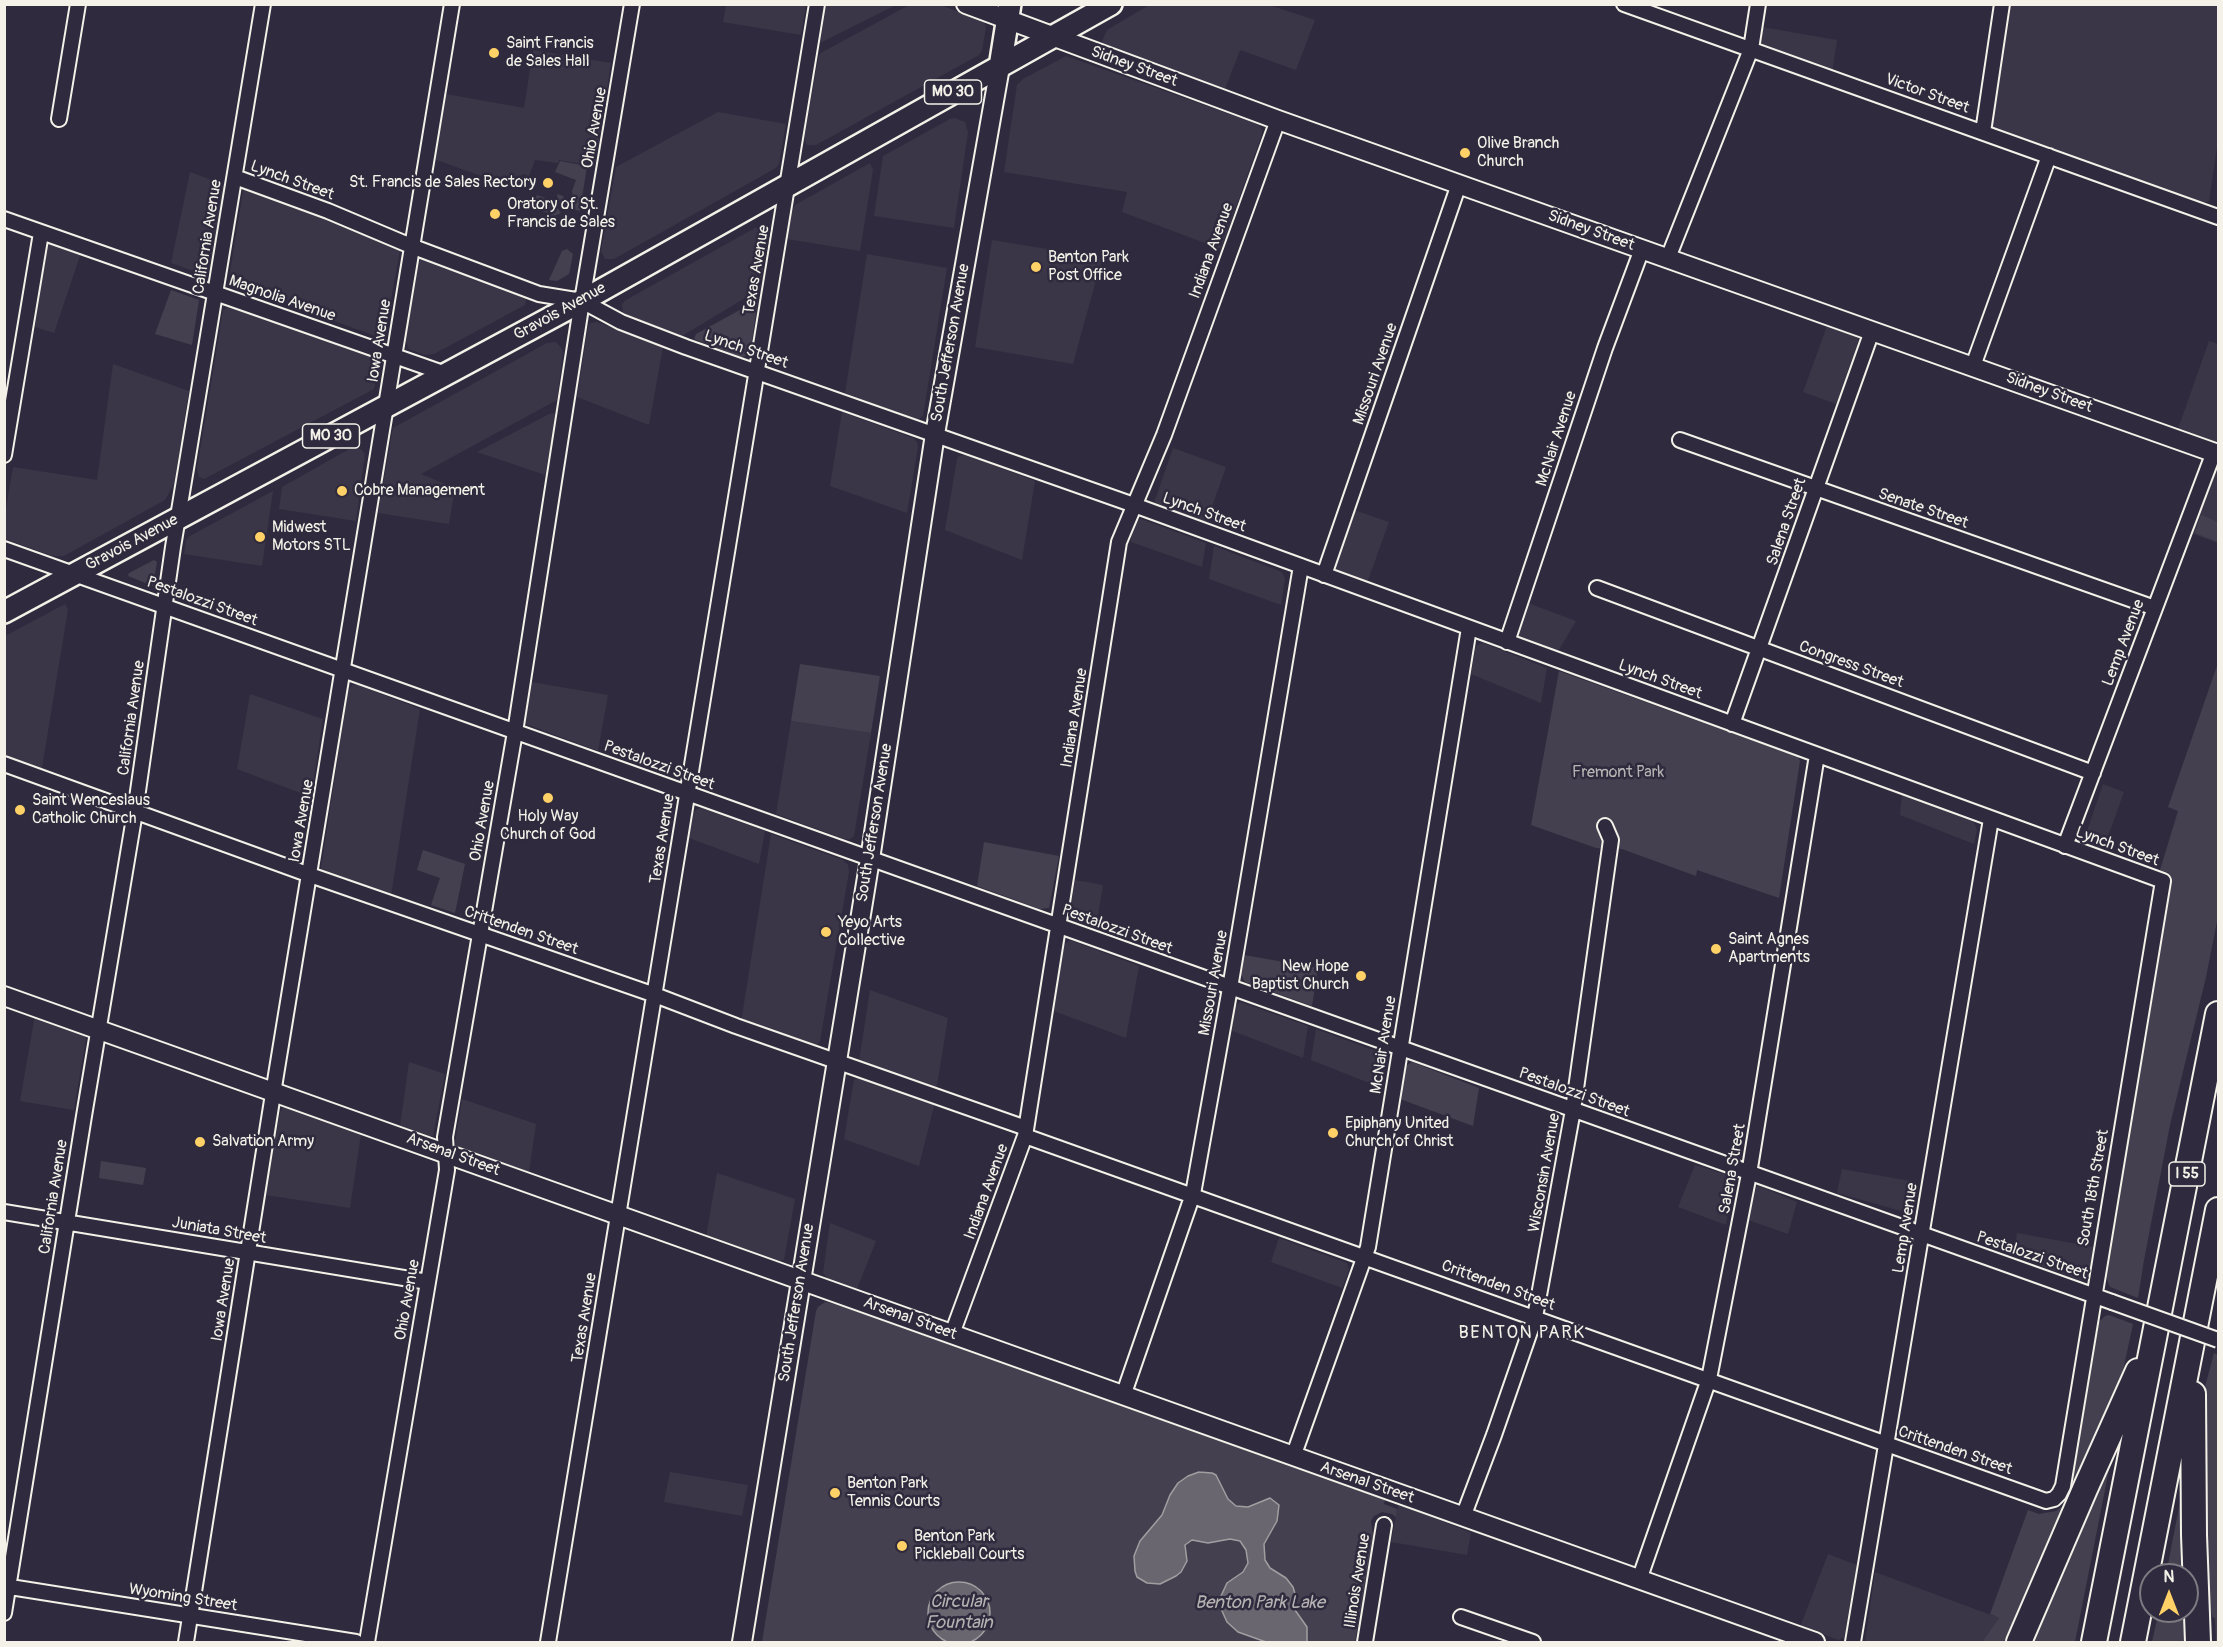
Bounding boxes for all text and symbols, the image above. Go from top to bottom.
place label: Saint Francis de Sales Hall [506,34,594,72]
street label: Sidney Street [1088,42,1180,92]
marker: Saint Francis de Sales Hall [487,46,501,60]
street label: Victor Street [1882,70,1972,118]
road number: MO 30 [924,80,982,104]
street label: Ohio Avenue [578,86,612,170]
place label: Olive Branch Church [1477,134,1559,172]
marker: Olive Branch Church [1458,146,1472,160]
street label: Lynch Street [248,157,336,205]
place label: St. Francis de Sales Rectory [349,173,536,193]
marker: St. Francis de Sales Rectory [541,176,555,190]
street label: California Avenue [189,178,227,296]
place label: Oratory of St. Francis de Sales [507,195,615,233]
street label: Indiana Avenue [1186,201,1238,301]
street label: Sidney Street [1545,206,1637,256]
marker: Oratory of St. Francis de Sales [488,207,502,221]
street label: Texas Avenue [740,223,774,317]
place label: Benton Park Post Office [1048,248,1129,286]
marker: Benton Park Post Office [1029,260,1043,274]
street label: South Jefferson Avenue [928,262,974,424]
street label: Magnolia Avenue [226,272,338,326]
street label: Gravois Avenue [511,279,609,345]
street label: Iowa Avenue [364,298,396,384]
street label: Missouri Avenue [1350,321,1402,427]
street label: Lynch Street [702,327,790,373]
street label: Sidney Street [2003,368,2095,418]
street label: McNair Avenue [1533,389,1581,489]
road number: MO 30 [302,424,360,448]
street label: Salena Street [1763,476,1811,568]
place label: Cobre Management [354,481,485,501]
marker: Cobre Management [335,484,349,498]
street label: Senate Street [1875,485,1971,533]
street label: Lynch Street [1160,489,1248,537]
street label: Gravois Avenue [82,511,182,575]
place label: Midwest Motors STL [272,518,351,556]
marker: Midwest Motors STL [253,530,267,544]
street label: Pestalozzi Street [144,573,260,631]
street label: Lemp Avenue [2099,597,2149,689]
street label: Congress Street [1796,637,1906,693]
street label: Lynch Street [1616,656,1704,704]
street label: California Avenue [114,659,150,777]
street label: Indiana Avenue [1058,667,1092,769]
street label: Pestalozzi Street [601,737,717,795]
street label: South Jefferson Avenue [853,742,897,904]
park label: Fremont Park [1572,763,1664,783]
street label: Iowa Avenue [285,778,319,864]
street label: Ohio Avenue [466,779,500,863]
place label: Saint Wenceslaus Catholic Church [32,791,150,829]
marker: Holy Way Church of God [541,791,555,805]
street label: Texas Avenue [646,793,680,885]
marker: Saint Wenceslaus Catholic Church [13,803,27,817]
place label: Holy Way Church of God [500,807,596,845]
street label: Lynch Street [2073,823,2161,871]
street label: Pestalozzi Street [1059,901,1175,959]
street label: Crittenden Street [461,902,581,960]
place label: Yeyo Arts Collective [838,913,905,951]
marker: Yeyo Arts Collective [819,925,833,939]
street label: Missouri Avenue [1195,929,1233,1037]
place label: Saint Agnes Apartments [1728,930,1810,968]
marker: Saint Agnes Apartments [1709,942,1723,956]
place label: New Hope Baptist Church [1252,957,1349,995]
marker: New Hope Baptist Church [1354,969,1368,983]
street label: McNair Avenue [1367,995,1401,1095]
street label: Pestalozzi Street [1516,1064,1632,1122]
street label: Wisconsin Avenue [1525,1112,1565,1234]
place label: Epiphany United Church of Christ [1345,1114,1453,1152]
street label: Salena Street [1716,1122,1750,1216]
marker: Epiphany United Church of Christ [1326,1126,1340,1140]
street label: South 18th Street [2074,1128,2114,1248]
street label: Arsenal Street [404,1129,502,1181]
place label: Salvation Army [212,1132,314,1152]
marker: Salvation Army [193,1135,207,1149]
street label: California Avenue [35,1138,73,1256]
street label: Indiana Avenue [961,1142,1013,1242]
road number: I 55 [2169,1162,2205,1186]
street label: Lemp Avenue [1889,1181,1923,1275]
street label: Juniata Street [170,1213,268,1249]
street label: South Jefferson Avenue [775,1222,819,1384]
street label: Pestalozzi Street [1974,1228,2090,1284]
street label: Iowa Avenue [208,1257,240,1343]
street label: Crittenden Street [1439,1257,1557,1315]
street label: Ohio Avenue [391,1258,425,1342]
street label: Texas Avenue [568,1272,602,1364]
street label: Arsenal Street [861,1293,959,1345]
district label: BENTON PARK [1459,1322,1585,1344]
street label: Crittenden Street [1895,1422,2015,1480]
street label: Arsenal Street [1318,1458,1416,1508]
place label: Benton Park Tennis Courts [847,1474,940,1512]
marker: Benton Park Tennis Courts [828,1486,842,1500]
place label: Benton Park Pickleball Courts [914,1527,1024,1565]
street label: Illinois Avenue [1341,1532,1375,1630]
marker: Benton Park Pickleball Courts [895,1539,909,1553]
north arrow [2139,1563,2199,1623]
text: N [2164,1567,2174,1587]
street label: Wyoming Street [127,1580,239,1616]
water label: Circular Fountain [925,1591,993,1634]
water label: Benton Park Lake [1195,1592,1325,1614]

